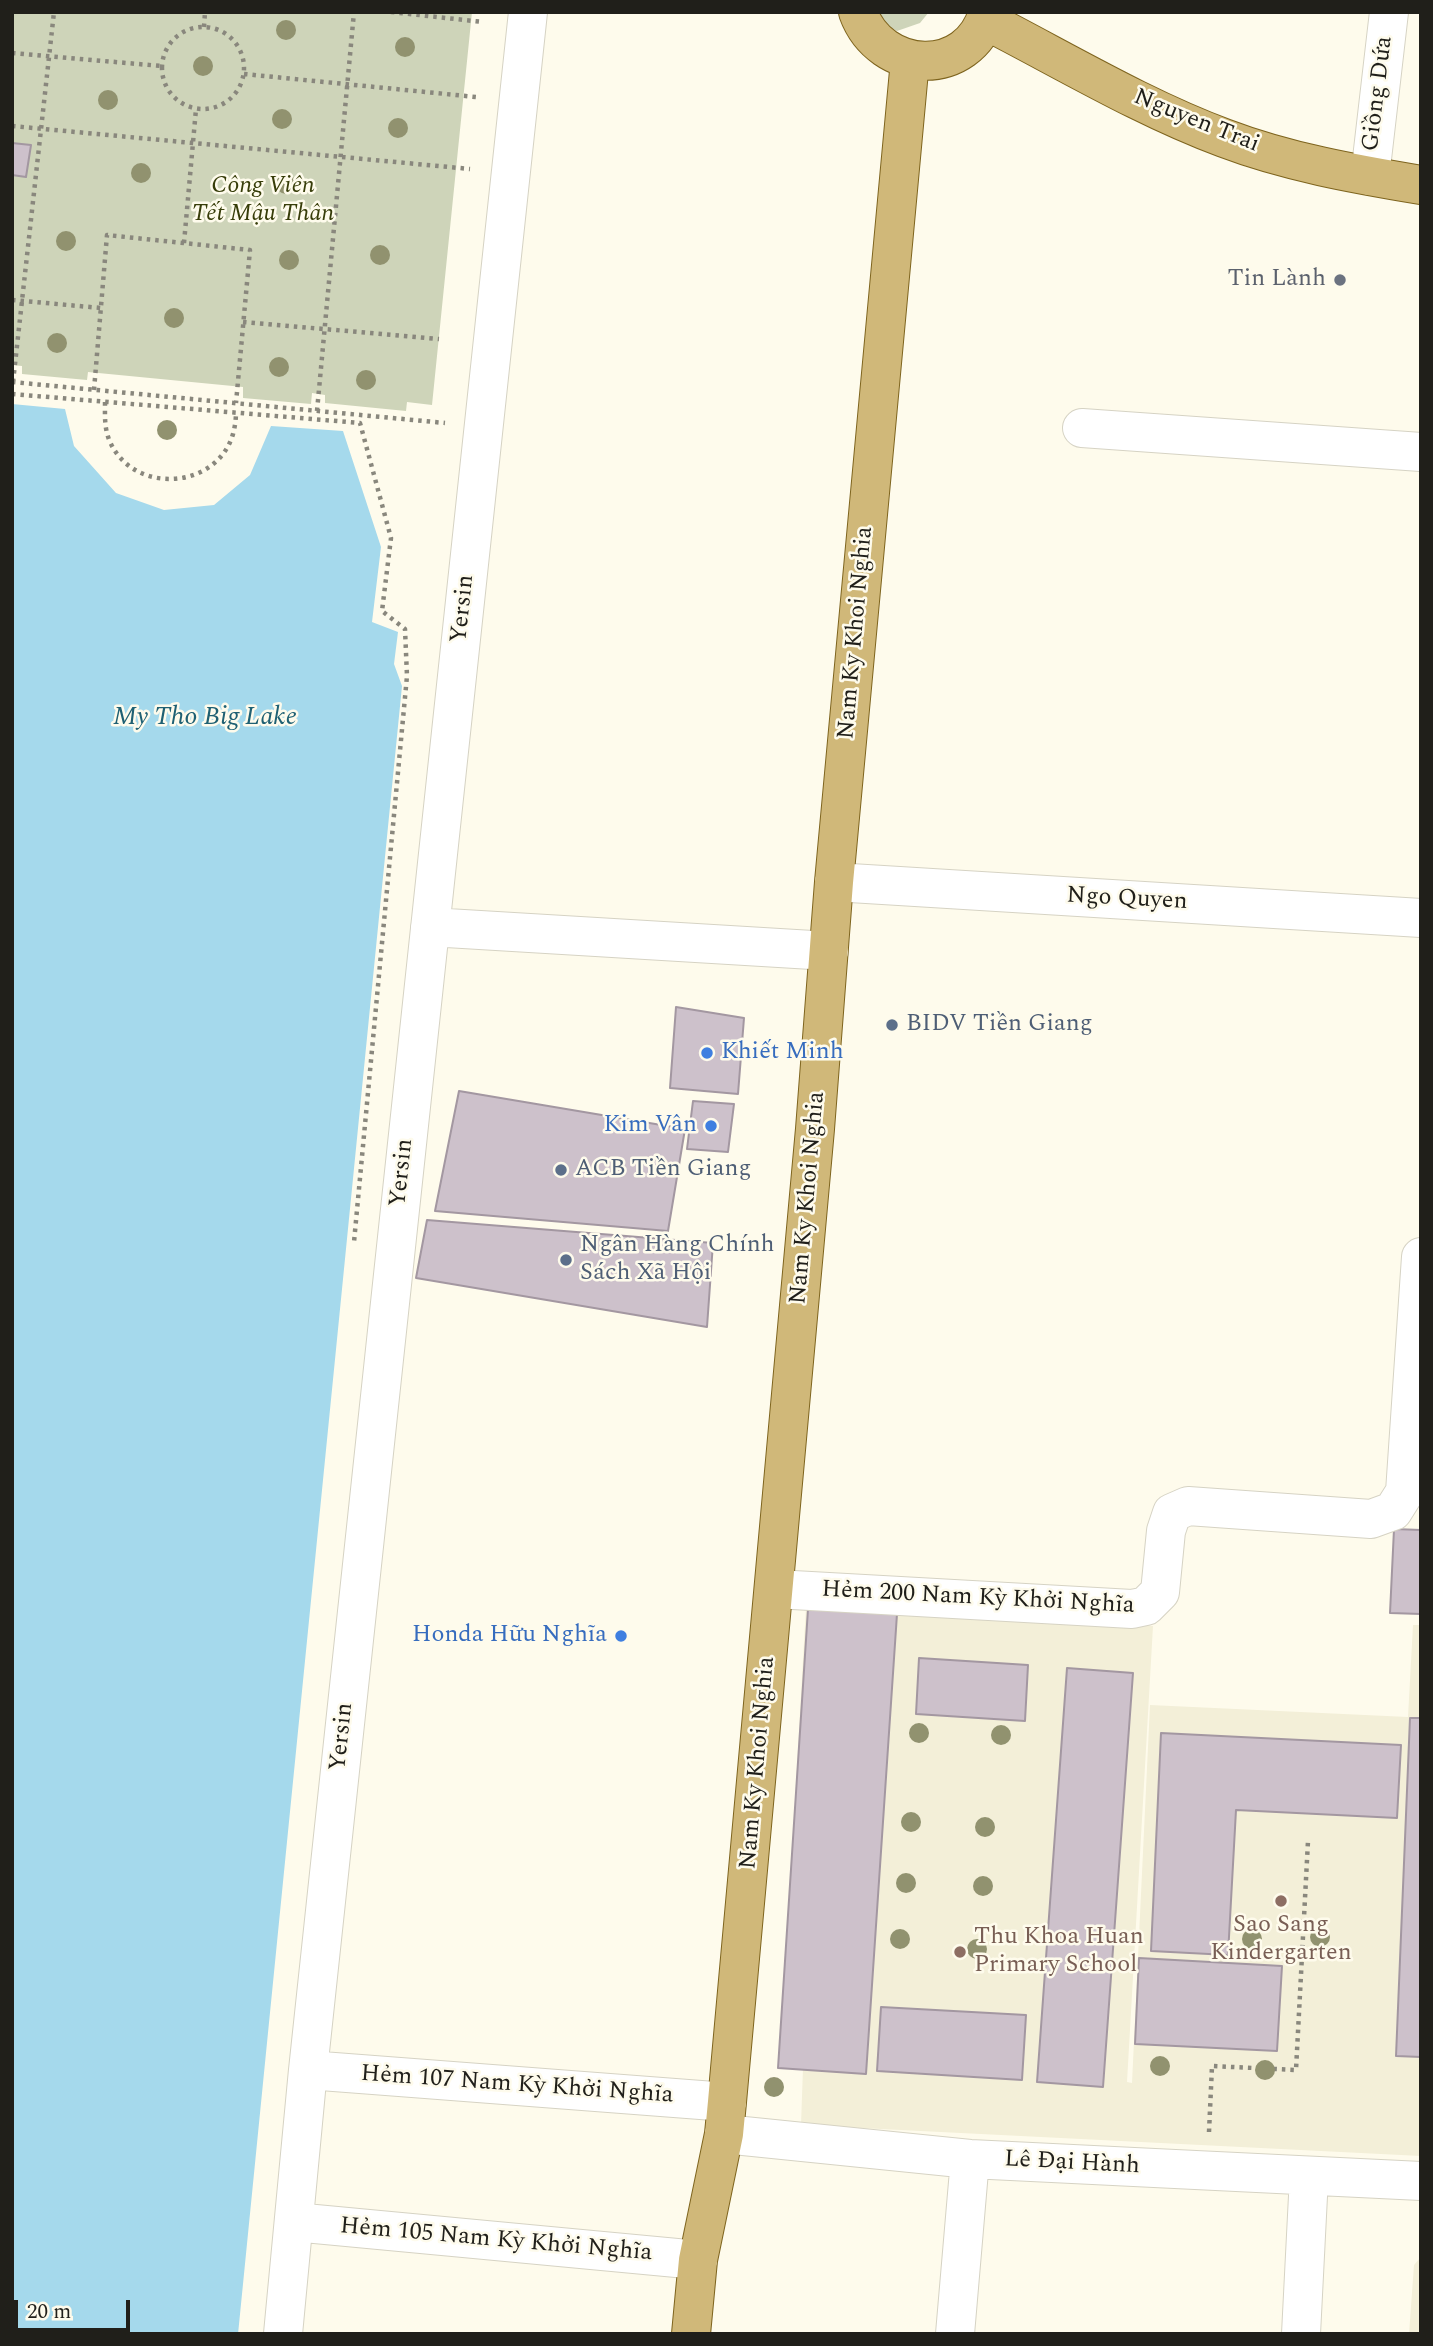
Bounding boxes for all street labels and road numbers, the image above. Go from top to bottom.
street label: Giồng Dứa [1358,35,1400,153]
street label: Nguyen Trai [1129,84,1263,160]
street label: Nam Ky Khoi Nghia [833,525,881,741]
street label: Yersin [446,573,482,645]
street label: Ngo Quyen [1066,882,1188,918]
street label: Nam Ky Khoi Nghia [785,1090,833,1306]
street label: Yersin [385,1137,421,1209]
street label: Hẻm 200 Nam Kỳ Khởi Nghĩa [821,1576,1135,1622]
street label: Nam Ky Khoi Nghia [735,1655,783,1871]
street label: Yersin [325,1701,361,1773]
street label: Hẻm 107 Nam Kỳ Khởi Nghĩa [360,2061,674,2111]
street label: Lê Đại Hành [1003,2146,1141,2182]
street label: Hẻm 105 Nam Kỳ Khởi Nghĩa [339,2213,653,2269]

